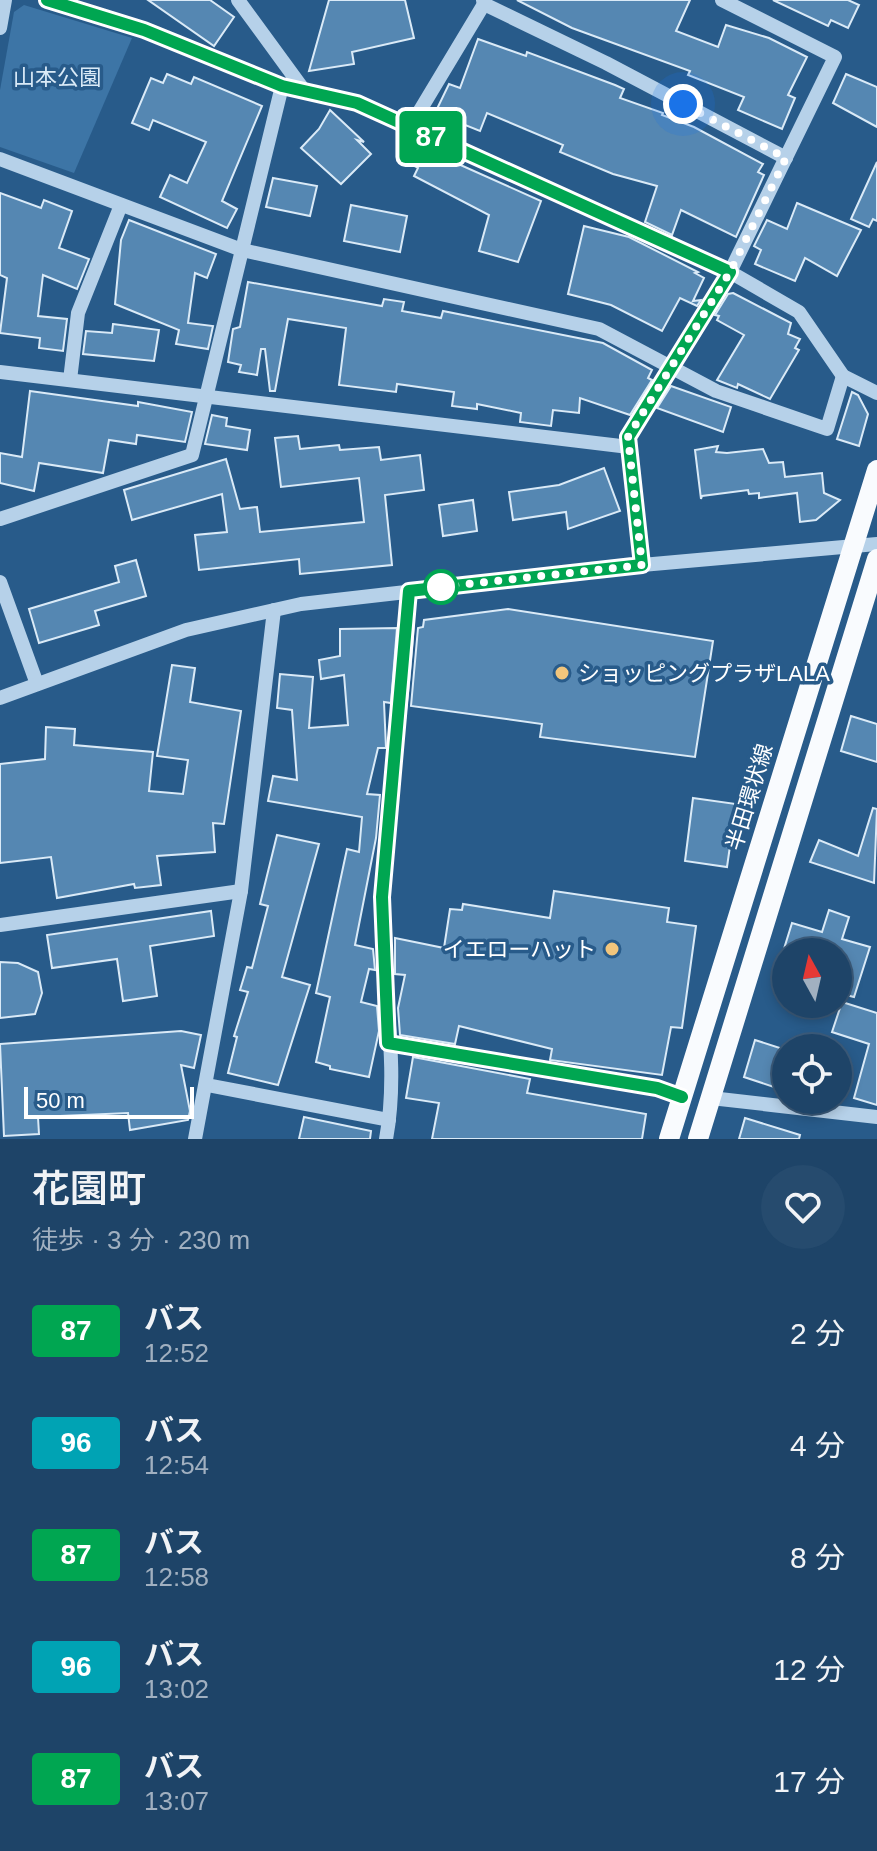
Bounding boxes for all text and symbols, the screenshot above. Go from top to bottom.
park label: 山本公園 [13,65,101,90]
your location [663,84,703,124]
line badge: 87 [395,111,467,163]
text: 87 [415,121,447,152]
unlabelled marker [424,570,458,604]
place label: ショッピングプラザLALA [578,661,830,686]
marker: ショッピングプラザLALA [553,664,571,682]
street label: 半田環状線 [721,741,778,853]
place label: イエローハット [443,937,596,962]
north arrow [772,938,852,1018]
map controls [772,938,852,1114]
marker: イエローハット [603,940,621,958]
button: locate [772,1034,852,1114]
scale bar [24,1083,194,1119]
text: 50 m [36,1088,85,1113]
button: heart [761,1165,845,1249]
text: 花園町 [32,1168,146,1210]
text: 徒歩 · 3 分 · 230 m [32,1225,250,1255]
text: バス [144,1302,204,1335]
text: 87 [60,1315,92,1346]
text: 2 分 [790,1317,845,1350]
text: 12:52 [144,1338,209,1368]
text: バス [144,1414,204,1447]
text: 96 [60,1427,92,1458]
text: 4 分 [790,1429,845,1462]
text: 12:54 [144,1450,209,1480]
text: バス [144,1526,204,1559]
text: 87 [60,1539,92,1570]
text: 8 分 [790,1541,845,1574]
text: 12:58 [144,1562,209,1592]
text: バス [144,1638,204,1671]
text: 96 [60,1651,92,1682]
text: 12 分 [773,1653,845,1686]
text: 13:02 [144,1674,209,1704]
text: バス [144,1750,204,1783]
text: 87 [60,1763,92,1794]
text: 17 分 [773,1765,845,1798]
text: 13:07 [144,1786,209,1816]

